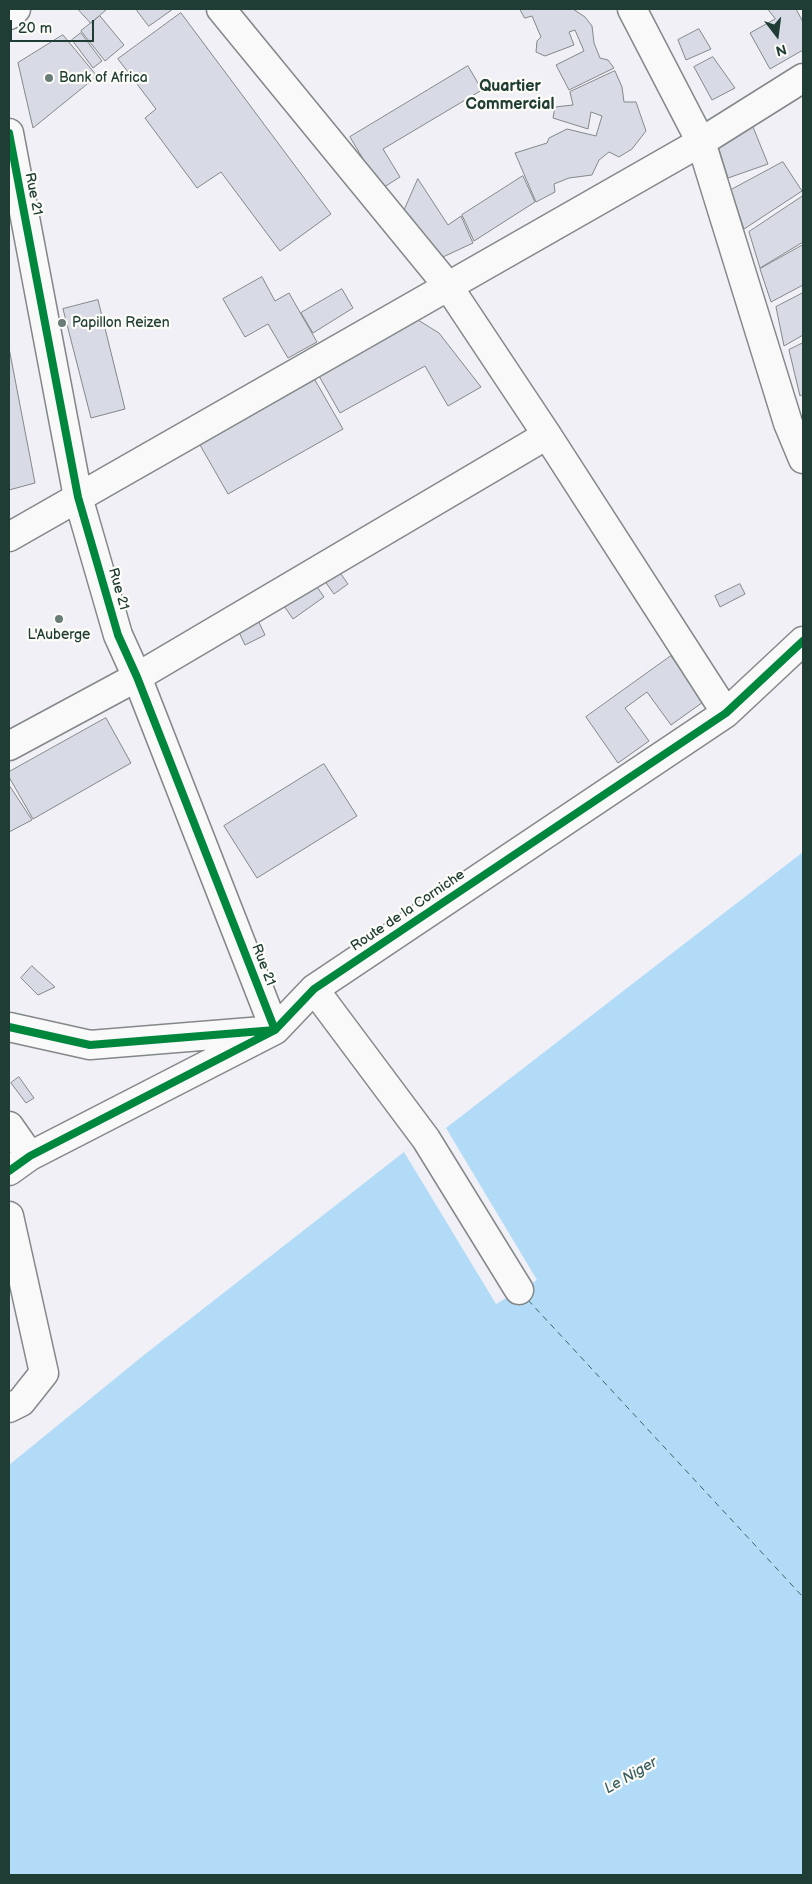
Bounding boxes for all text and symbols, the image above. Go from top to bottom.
scale bar [12,10,96,42]
north arrow [752,10,802,60]
text: 20 m [18,19,52,38]
text: N [774,40,788,60]
place label: Bank of Africa [59,70,148,86]
marker: Bank of Africa [43,72,55,84]
district label: Quartier Commercial [466,77,554,115]
street label: Rue 21 [21,171,45,217]
place label: Papillon Reizen [72,315,170,331]
marker: Papillon Reizen [56,317,68,329]
street label: Rue 21 [104,566,132,612]
marker: L'Auberge [53,613,65,625]
place label: L'Auberge [28,627,90,643]
street label: Route de la Corniche [348,867,468,955]
street label: Rue 21 [247,942,279,988]
water label: Le Niger [601,1754,661,1798]

